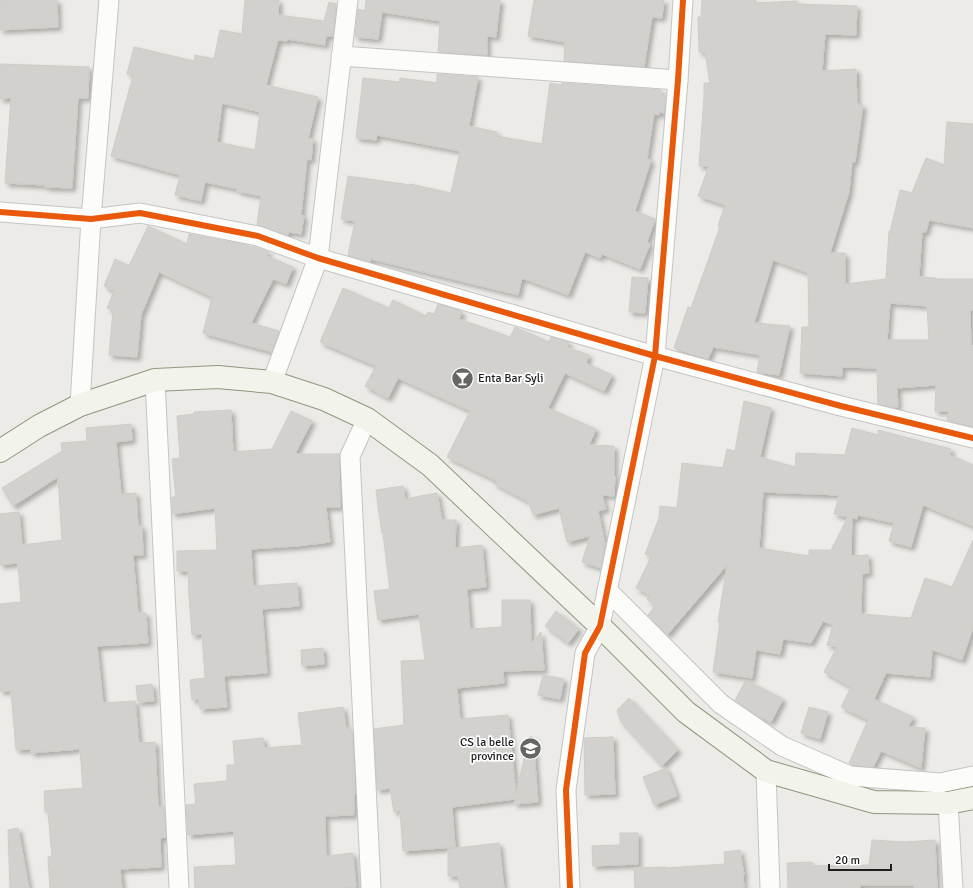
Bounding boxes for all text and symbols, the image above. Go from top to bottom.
bar icon: Enta Bar Syli [450,365,476,391]
place label: Enta Bar Syli [478,371,543,386]
place label: CS la belle province [460,735,514,764]
school or university icon: CS la belle province [517,736,543,762]
scale bar [829,846,891,872]
text: 20 m [835,853,860,868]

